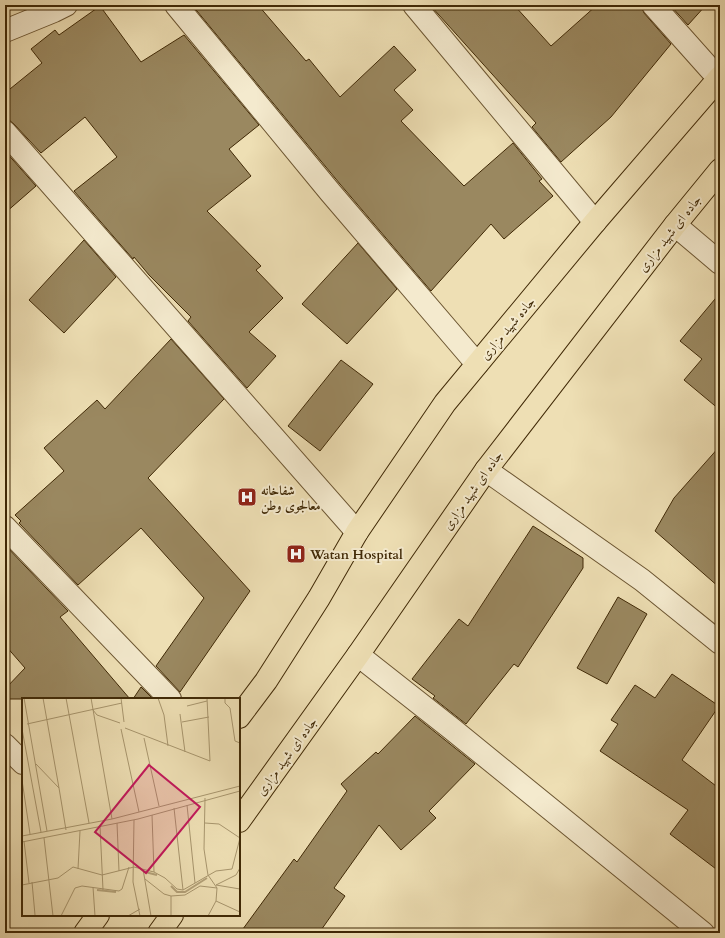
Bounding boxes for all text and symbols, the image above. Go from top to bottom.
street label: جاده ای شهید مزاری [634,191,706,276]
street label: جاده شهید مزاری [476,293,539,364]
street label: جاده ای شهید مزاری [439,447,507,534]
place label: شفاخانه معالجوی وطن [261,482,320,515]
hospital icon: شفاخانه معالجوی وطن [236,486,258,508]
hospital icon: Watan Hospital [285,543,307,565]
place label: Watan Hospital [309,546,403,564]
inset map [22,698,240,916]
street label: جاده ای شهید مزاری [252,714,322,800]

